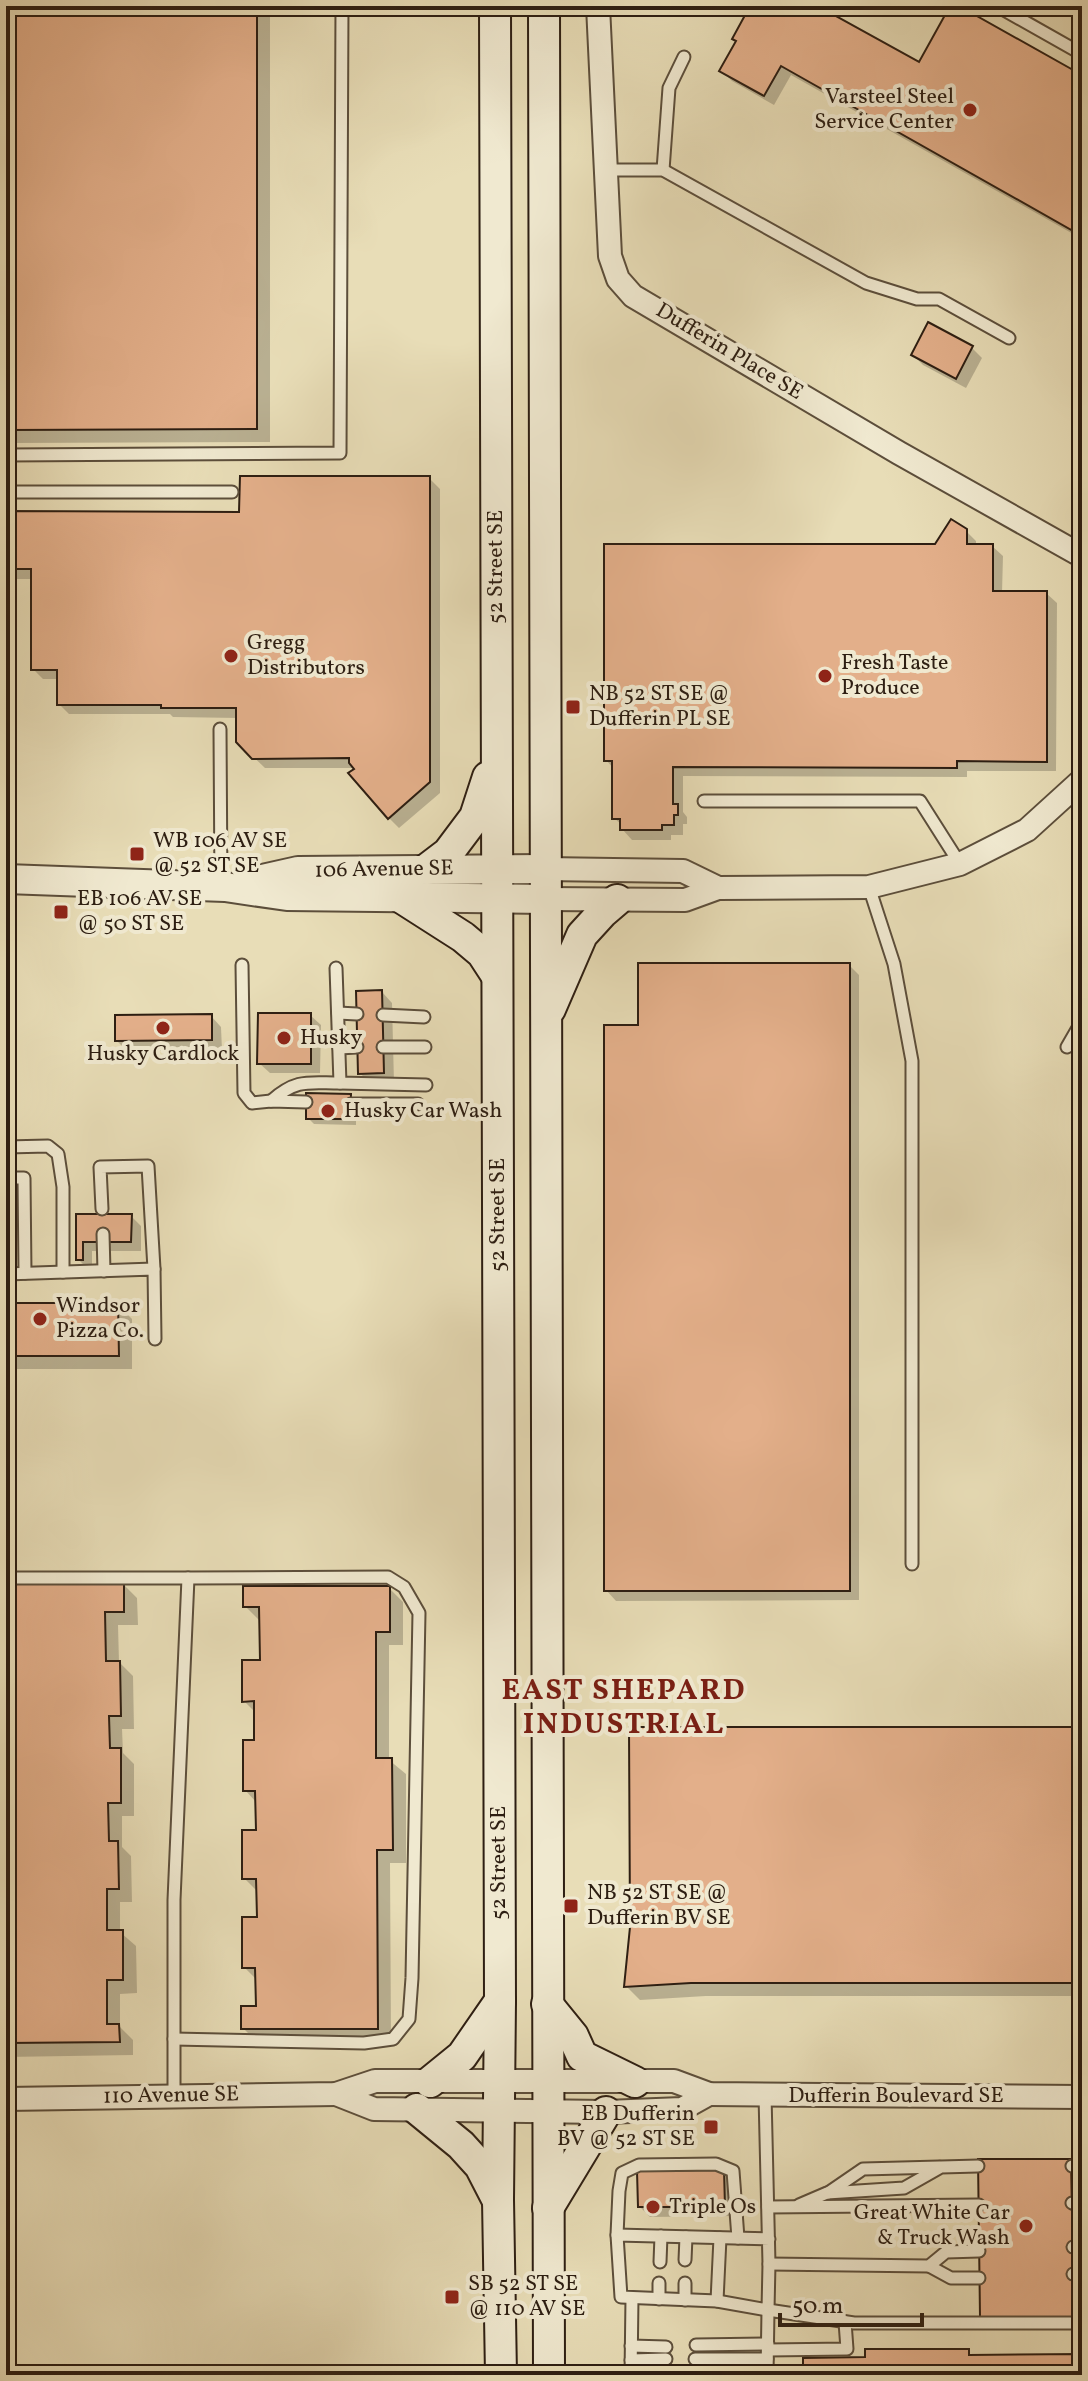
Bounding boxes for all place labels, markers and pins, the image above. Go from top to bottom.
place label: Varsteel Steel Service Center [814,82,954,138]
marker: Varsteel Steel Service Center [961,101,979,119]
place label: Gregg Distributors [247,628,365,684]
marker: Gregg Distributors [222,647,240,665]
place label: Fresh Taste Produce [841,648,948,704]
marker: Fresh Taste Produce [816,667,834,685]
place label: NB 52 ST SE @ Dufferin PL SE [589,679,731,735]
marker: NB 52 ST SE @ Dufferin PL SE [564,698,582,716]
place label: WB 106 AV SE @ 52 ST SE [153,826,287,882]
marker: WB 106 AV SE @ 52 ST SE [128,845,146,863]
place label: EB 106 AV SE @ 50 ST SE [77,884,202,940]
marker: EB 106 AV SE @ 50 ST SE [52,903,70,921]
marker: Husky Cardlock [154,1019,172,1037]
place label: Husky [300,1023,362,1054]
marker: Husky [275,1029,293,1047]
place label: Husky Cardlock [87,1039,239,1070]
place label: Husky Car Wash [344,1096,502,1127]
marker: Husky Car Wash [319,1102,337,1120]
place label: Windsor Pizza Co. [56,1291,144,1347]
marker: Windsor Pizza Co. [31,1310,49,1328]
place label: NB 52 ST SE @ Dufferin BV SE [587,1878,731,1934]
marker: NB 52 ST SE @ Dufferin BV SE [562,1897,580,1915]
place label: EB Dufferin BV @ 52 ST SE [557,2099,695,2155]
marker: EB Dufferin BV @ 52 ST SE [702,2118,720,2136]
place label: Triple Os [669,2192,756,2223]
marker: Triple Os [644,2198,662,2216]
place label: Great White Car & Truck Wash [854,2198,1010,2254]
marker: Great White Car & Truck Wash [1017,2217,1035,2235]
place label: SB 52 ST SE @ 110 AV SE [468,2269,585,2325]
marker: SB 52 ST SE @ 110 AV SE [443,2288,461,2306]

